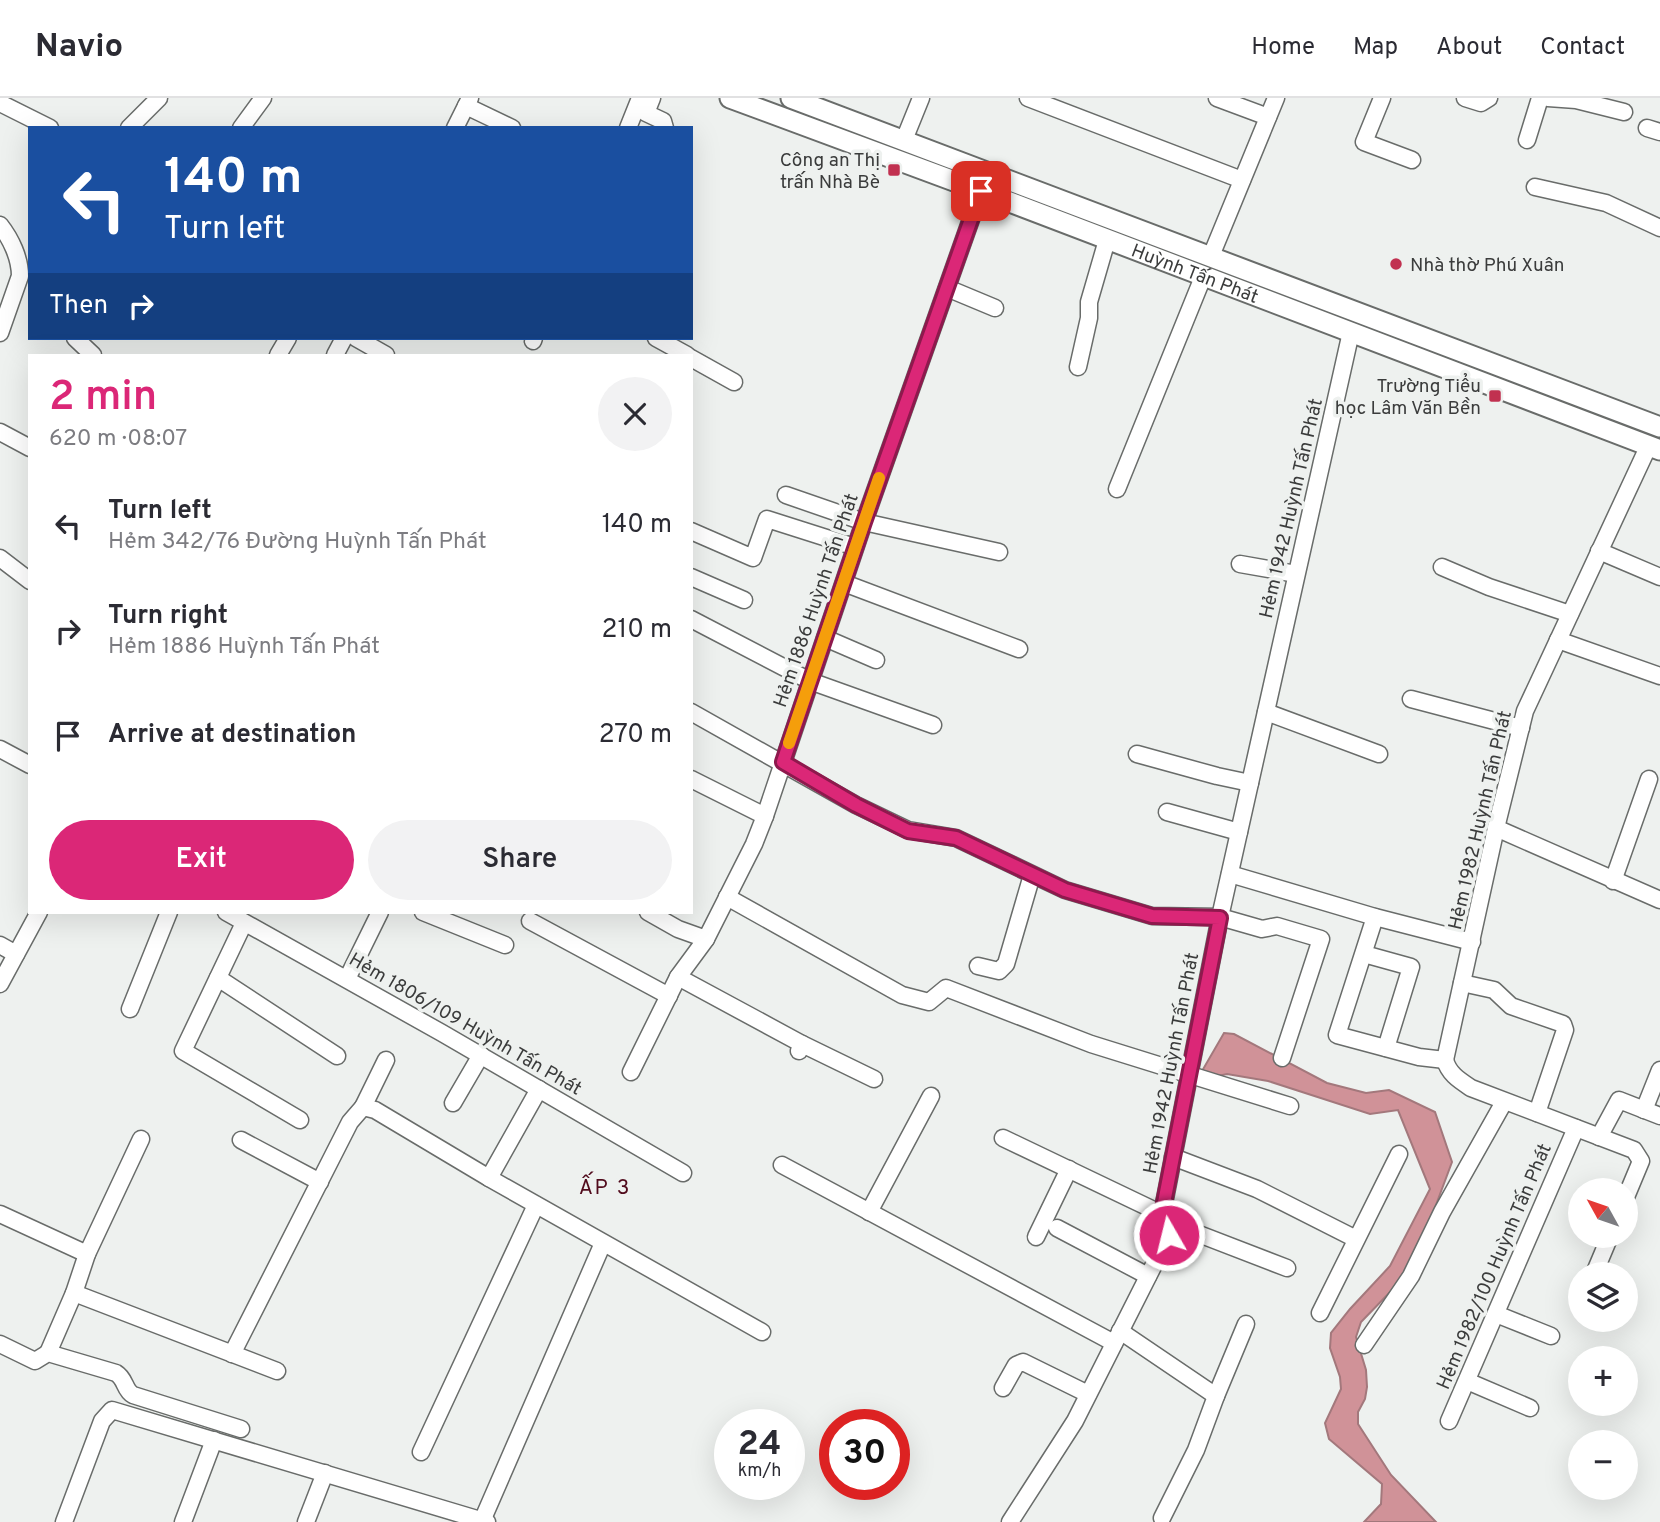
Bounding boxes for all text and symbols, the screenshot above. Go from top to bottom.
text: Navio [35,27,123,69]
text: Home [1251,33,1315,63]
text: Map [1353,33,1398,63]
text: About [1436,33,1502,63]
text: Contact [1540,33,1625,63]
text: 140 m [164,149,303,211]
place label: Công an Thị trấn Nhà Bè [780,149,880,195]
icon: left [49,154,140,245]
pin [951,161,1011,221]
marker: Công an Thị trấn Nhà Bè [886,162,902,178]
icon: arrive [962,172,1000,210]
text: Turn left [164,210,285,250]
street label: Huỳnh Tấn Phát [1127,239,1262,310]
place label: Nhà thờ Phú Xuân [1410,254,1564,278]
marker: Nhà thờ Phú Xuân [1388,256,1404,272]
icon: right [122,287,160,325]
text: Then [49,290,108,323]
text: 2 min [49,372,157,425]
place label: Trường Tiểu học Lâm Văn Bền [1335,372,1481,421]
button: close [598,377,672,451]
marker: Trường Tiểu học Lâm Văn Bền [1487,388,1503,404]
street label: Hẻm 1942 Huỳnh Tấn Phát [1255,396,1329,621]
text: 620 m · 08:07 [49,425,187,454]
street label: Hẻm 1886 Huỳnh Tấn Phát [769,491,865,711]
text: Turn left [108,495,212,528]
icon: left [49,507,87,545]
text: 140 m [602,509,672,542]
text: Hẻm 342/76 Đường Huỳnh Tấn Phát [108,528,487,557]
text: Turn right [108,600,228,633]
icon: right [49,612,87,650]
text: 210 m [602,614,672,647]
text: Hẻm 1886 Huỳnh Tấn Phát [108,633,380,662]
street label: Hẻm 1982 Huỳnh Tấn Phát [1444,708,1518,932]
icon: arrive [49,717,87,755]
text: Arrive at destination [108,719,356,752]
text: 270 m [599,719,672,752]
button: Exit [49,820,354,900]
button: Share [368,820,672,900]
street label: Hẻm 1806/109 Huỳnh Tấn Phát [344,948,586,1101]
street label: Hẻm 1942 Huỳnh Tấn Phát [1139,951,1205,1176]
street label: Hẻm 1982/100 Huỳnh Tấn Phát [1432,1140,1558,1393]
district label: ẤP 3 [579,1171,631,1202]
north arrow [1568,1178,1638,1248]
map controls [1568,1178,1638,1500]
position arrow [1132,1198,1206,1272]
button: layers [1568,1262,1638,1332]
button: + [1568,1346,1638,1416]
speed limit sign: 30 [819,1409,910,1500]
text: 24 [738,1423,781,1467]
button: − [1568,1430,1638,1500]
text: km/h [738,1460,781,1483]

